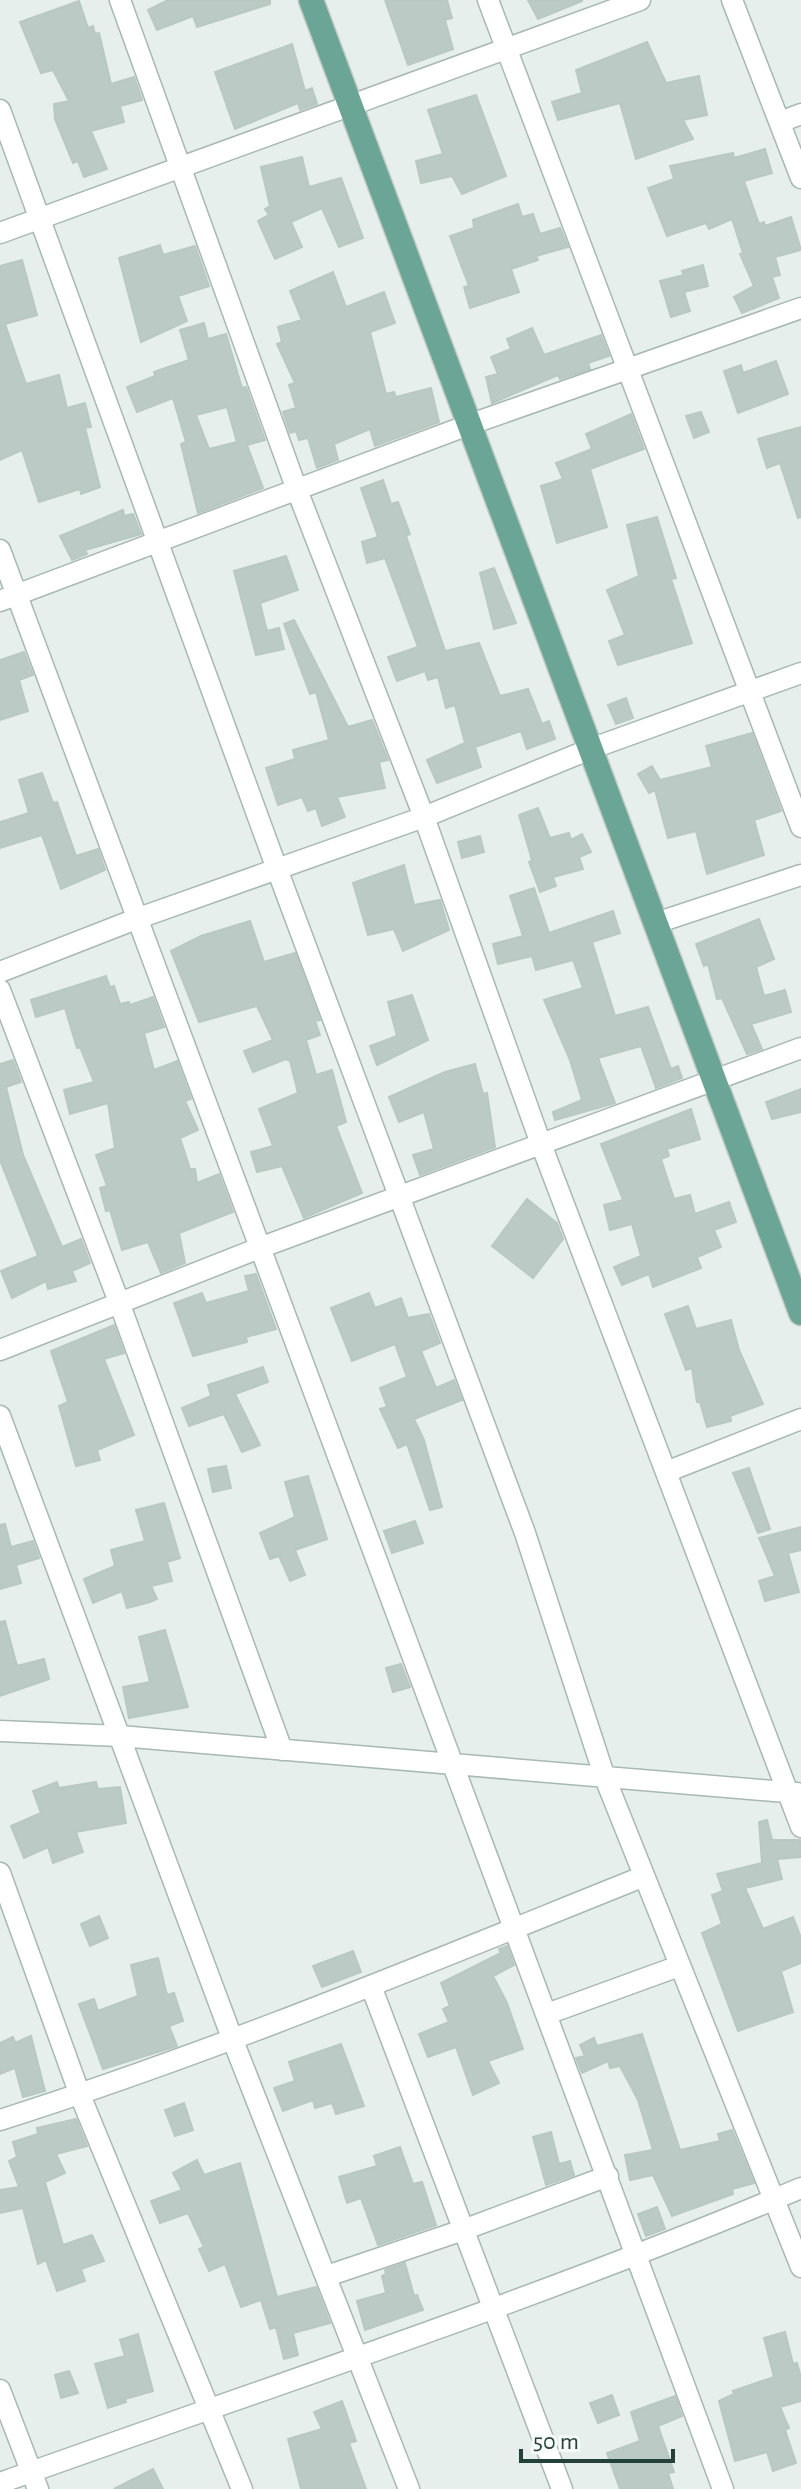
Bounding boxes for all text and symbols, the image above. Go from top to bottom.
scale bar [521,2413,673,2463]
text: 50 m [533,2430,579,2454]

